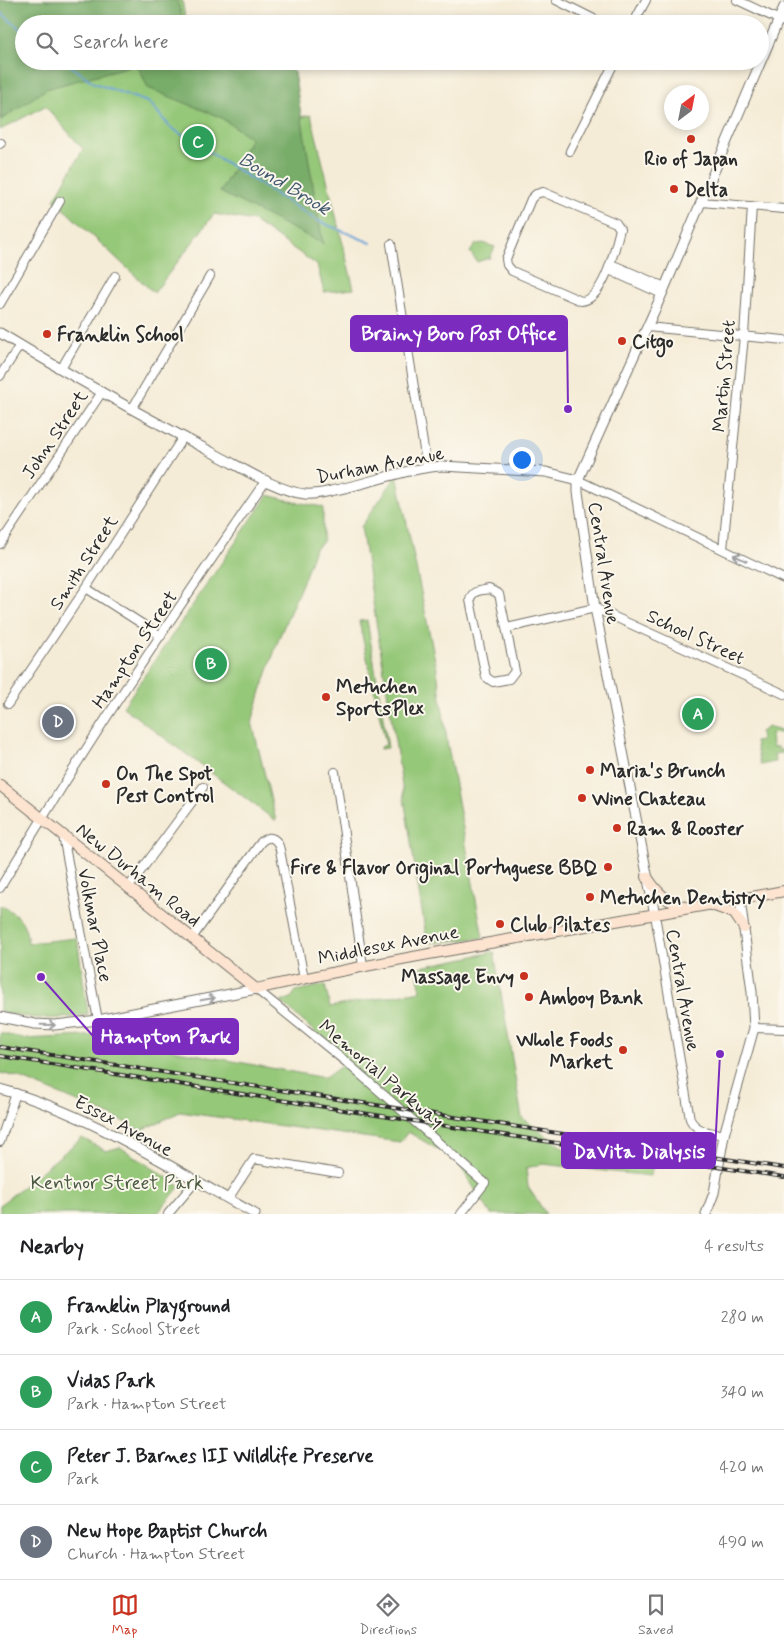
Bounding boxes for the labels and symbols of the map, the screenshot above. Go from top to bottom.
north arrow [664,85,709,130]
pin: C [182,123,214,161]
marker: Rio of Japan [685,133,697,145]
water label: Bound Brook [233,146,337,223]
place label: Rio of Japan [644,147,738,172]
place label: Delta [684,178,728,203]
marker: Delta [668,183,680,195]
callout: Brainy Boro Post Office [351,316,567,351]
street label: Martin Street [707,319,742,433]
text: Brainy Boro Post Office [361,321,557,348]
place label: Franklin School [57,323,184,348]
marker: Franklin School [41,328,53,340]
place label: Citgo [632,330,674,358]
marker: Citgo [616,335,628,347]
street label: John Street [16,386,94,484]
street label: Durham Avenue [314,441,446,490]
your location [509,447,535,473]
street label: Central Avenue [582,500,626,626]
street label: Smith Street [44,511,124,615]
one-way arrow [733,553,748,562]
street label: Hampton Street [87,586,184,714]
street label: School Street [642,604,748,671]
pin: B [195,645,227,683]
place label: Metuchen SportsPlex [336,675,424,722]
marker: Metuchen SportsPlex [320,691,332,703]
pin: A [682,695,714,733]
pin: D [42,703,74,741]
place label: Maria's Brunch [600,759,726,784]
place label: On The Spot Pest Control [116,762,215,809]
marker: Maria's Brunch [584,764,596,776]
marker: On The Spot Pest Control [100,778,112,790]
place label: Wine Chateau [591,787,706,812]
marker: Wine Chateau [576,792,588,804]
street label: New Durham Road [71,817,205,933]
place label: Ram & Rooster [627,817,744,842]
marker: Ram & Rooster [611,822,623,834]
place label: Fire & Flavor Original Portuguese BBQ [290,856,598,884]
marker: Fire & Flavor Original Portuguese BBQ [602,861,614,873]
street label: Volkmar Place [71,866,118,984]
place label: Metuchen Dentistry [600,886,766,911]
marker: Metuchen Dentistry [584,891,596,903]
place label: Club Pilates [510,913,611,938]
marker: Club Pilates [494,918,506,930]
street label: Middlesex Avenue [316,920,461,971]
street label: Central Avenue [659,927,706,1053]
place label: Massage Envy [401,965,514,991]
marker: Massage Envy [518,970,530,982]
place label: Amboy Bank [539,986,643,1011]
marker: Amboy Bank [523,991,535,1003]
one-way arrow [200,994,216,1004]
street label: Memorial Parkway [313,1014,449,1134]
callout: Hampton Park [93,1019,238,1054]
one-way arrow [40,1020,56,1029]
text: Hampton Park [101,1024,232,1051]
place label: Whole Foods Market [515,1028,614,1075]
marker: Whole Foods Market [617,1044,629,1056]
street label: Essex Avenue [70,1090,177,1163]
callout: DaVita Dialysis [562,1133,715,1168]
text: DaVita Dialysis [572,1139,706,1166]
park label: Kentnor Street Park [30,1171,204,1196]

